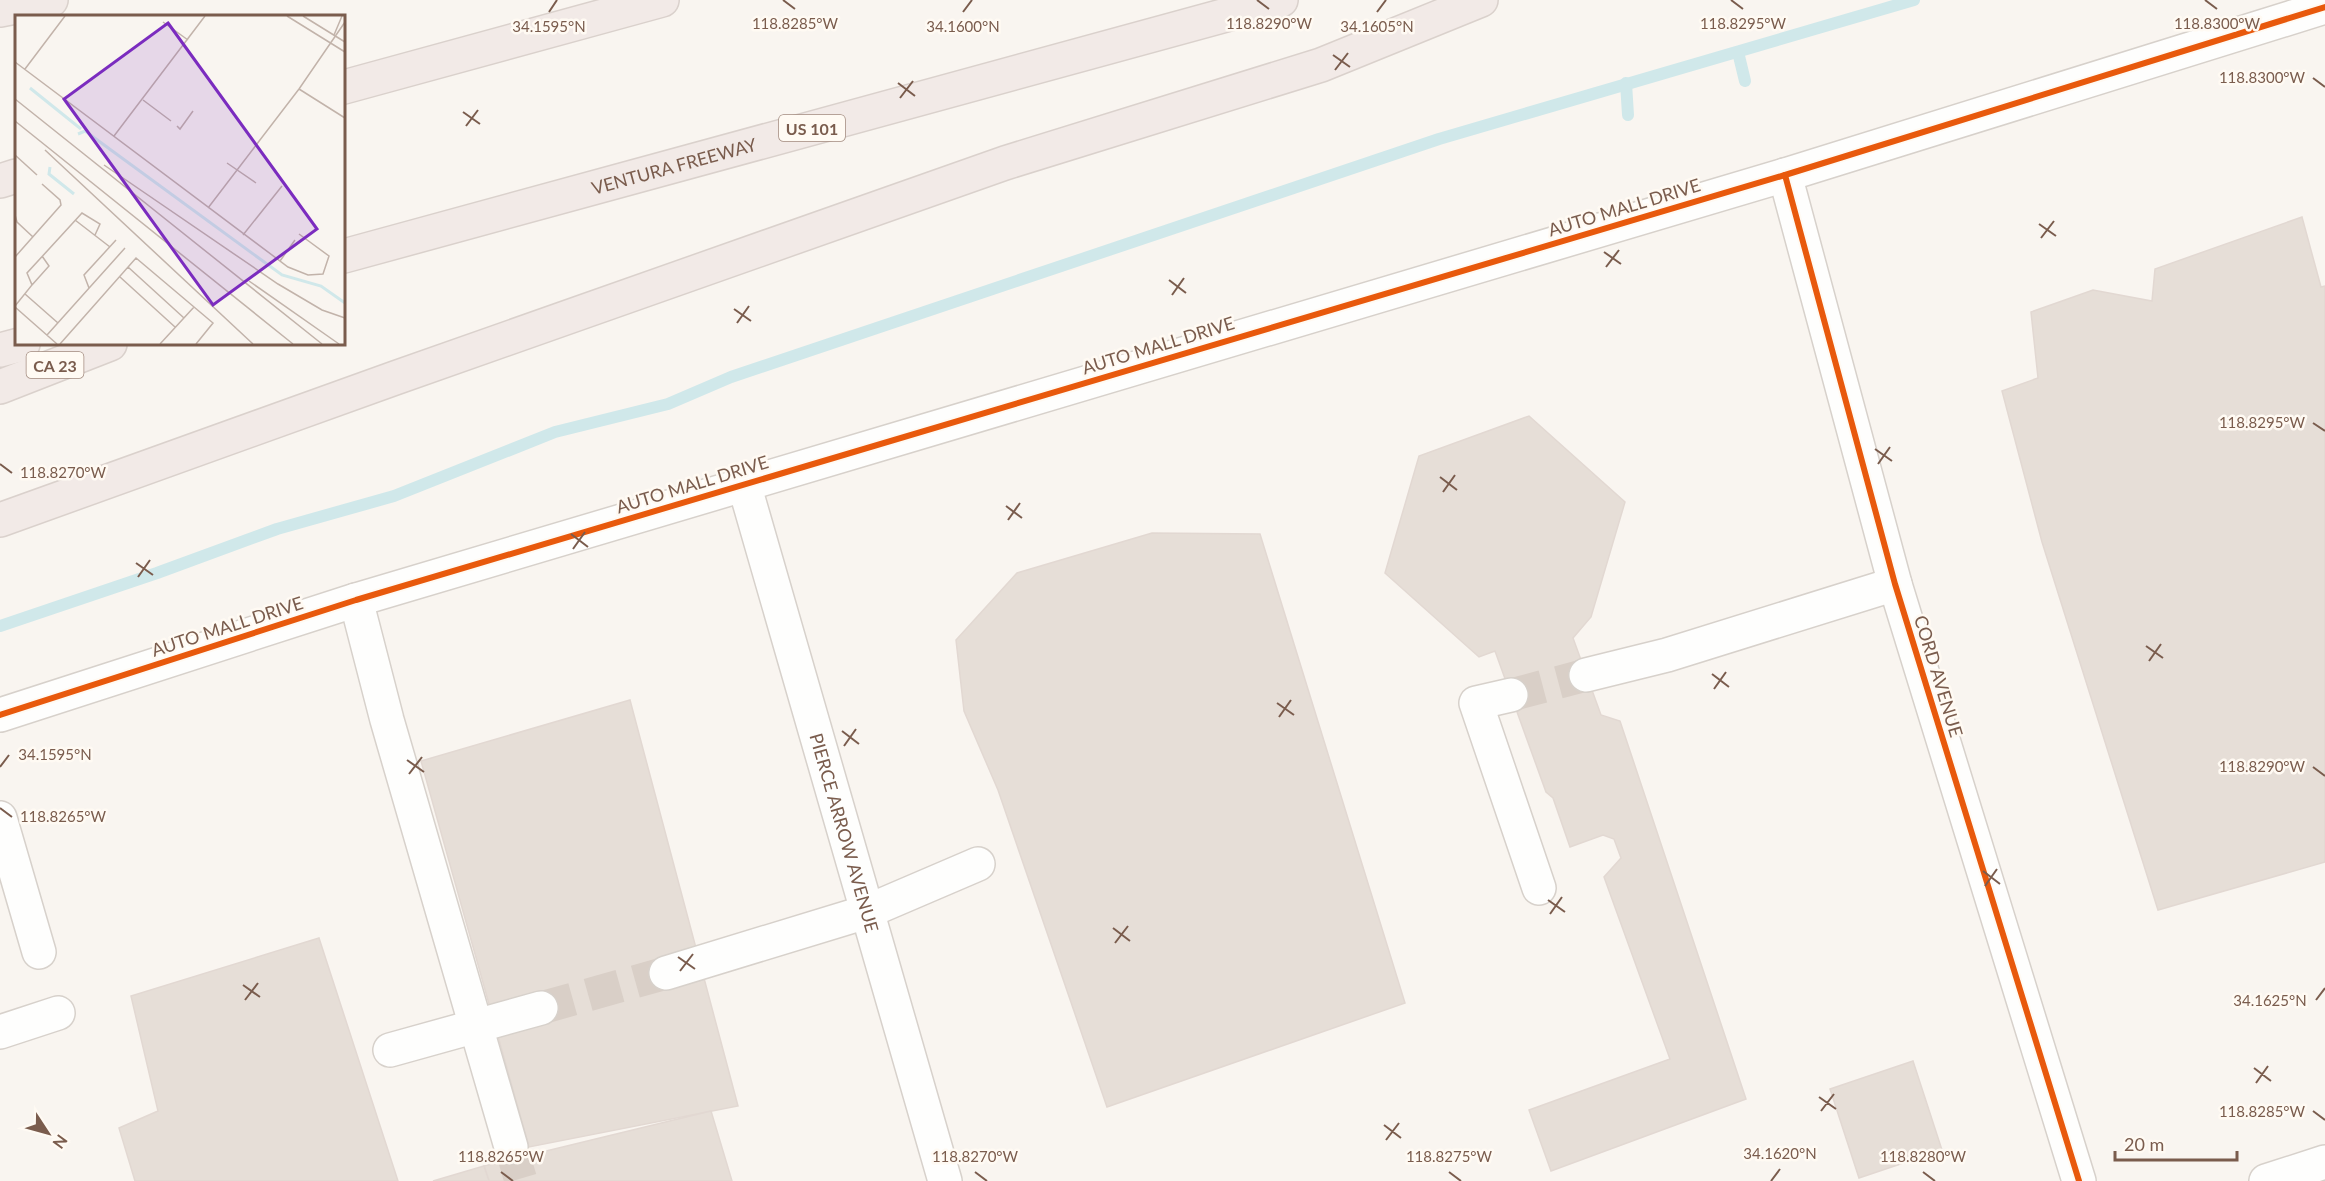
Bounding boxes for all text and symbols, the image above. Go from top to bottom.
text: 118.8285°W [752,14,839,32]
text: 118.8290°W [1226,14,1313,32]
text: 118.8295°W [1700,14,1787,32]
text: 118.8300°W [2174,14,2261,32]
inset map [15,15,345,345]
text: 34.1595°N [512,17,586,35]
text: 34.1600°N [926,17,1000,35]
text: 34.1605°N [1340,17,1414,35]
text: 118.8300°W [2219,68,2306,86]
road number: US 101 [779,115,845,141]
street label: VENTURA FREEWAY [589,133,760,199]
street label: AUTO MALL DRIVE [1545,173,1703,241]
street label: AUTO MALL DRIVE [1079,311,1237,379]
road number: CA 23 [26,352,84,378]
text: 118.8295°W [2219,413,2306,431]
street label: AUTO MALL DRIVE [613,450,771,518]
text: 118.8270°W [20,463,107,481]
street label: AUTO MALL DRIVE [148,591,306,661]
street label: CORD AVENUE [1910,612,1968,740]
street label: PIERCE ARROW AVENUE [805,731,884,935]
text: 34.1595°N [18,745,92,763]
text: 118.8290°W [2219,757,2306,775]
text: 118.8265°W [20,807,107,825]
text: 34.1625°N [2233,991,2307,1009]
text: 118.8285°W [2219,1102,2306,1120]
north arrow [18,1103,78,1163]
scale bar [2115,1124,2236,1162]
text: N [49,1132,72,1153]
text: 20 m [2124,1133,2164,1155]
text: 34.1620°N [1743,1144,1817,1162]
text: 118.8265°W [458,1147,545,1165]
text: 118.8270°W [932,1147,1019,1165]
text: 118.8275°W [1406,1147,1493,1165]
text: 118.8280°W [1880,1147,1967,1165]

